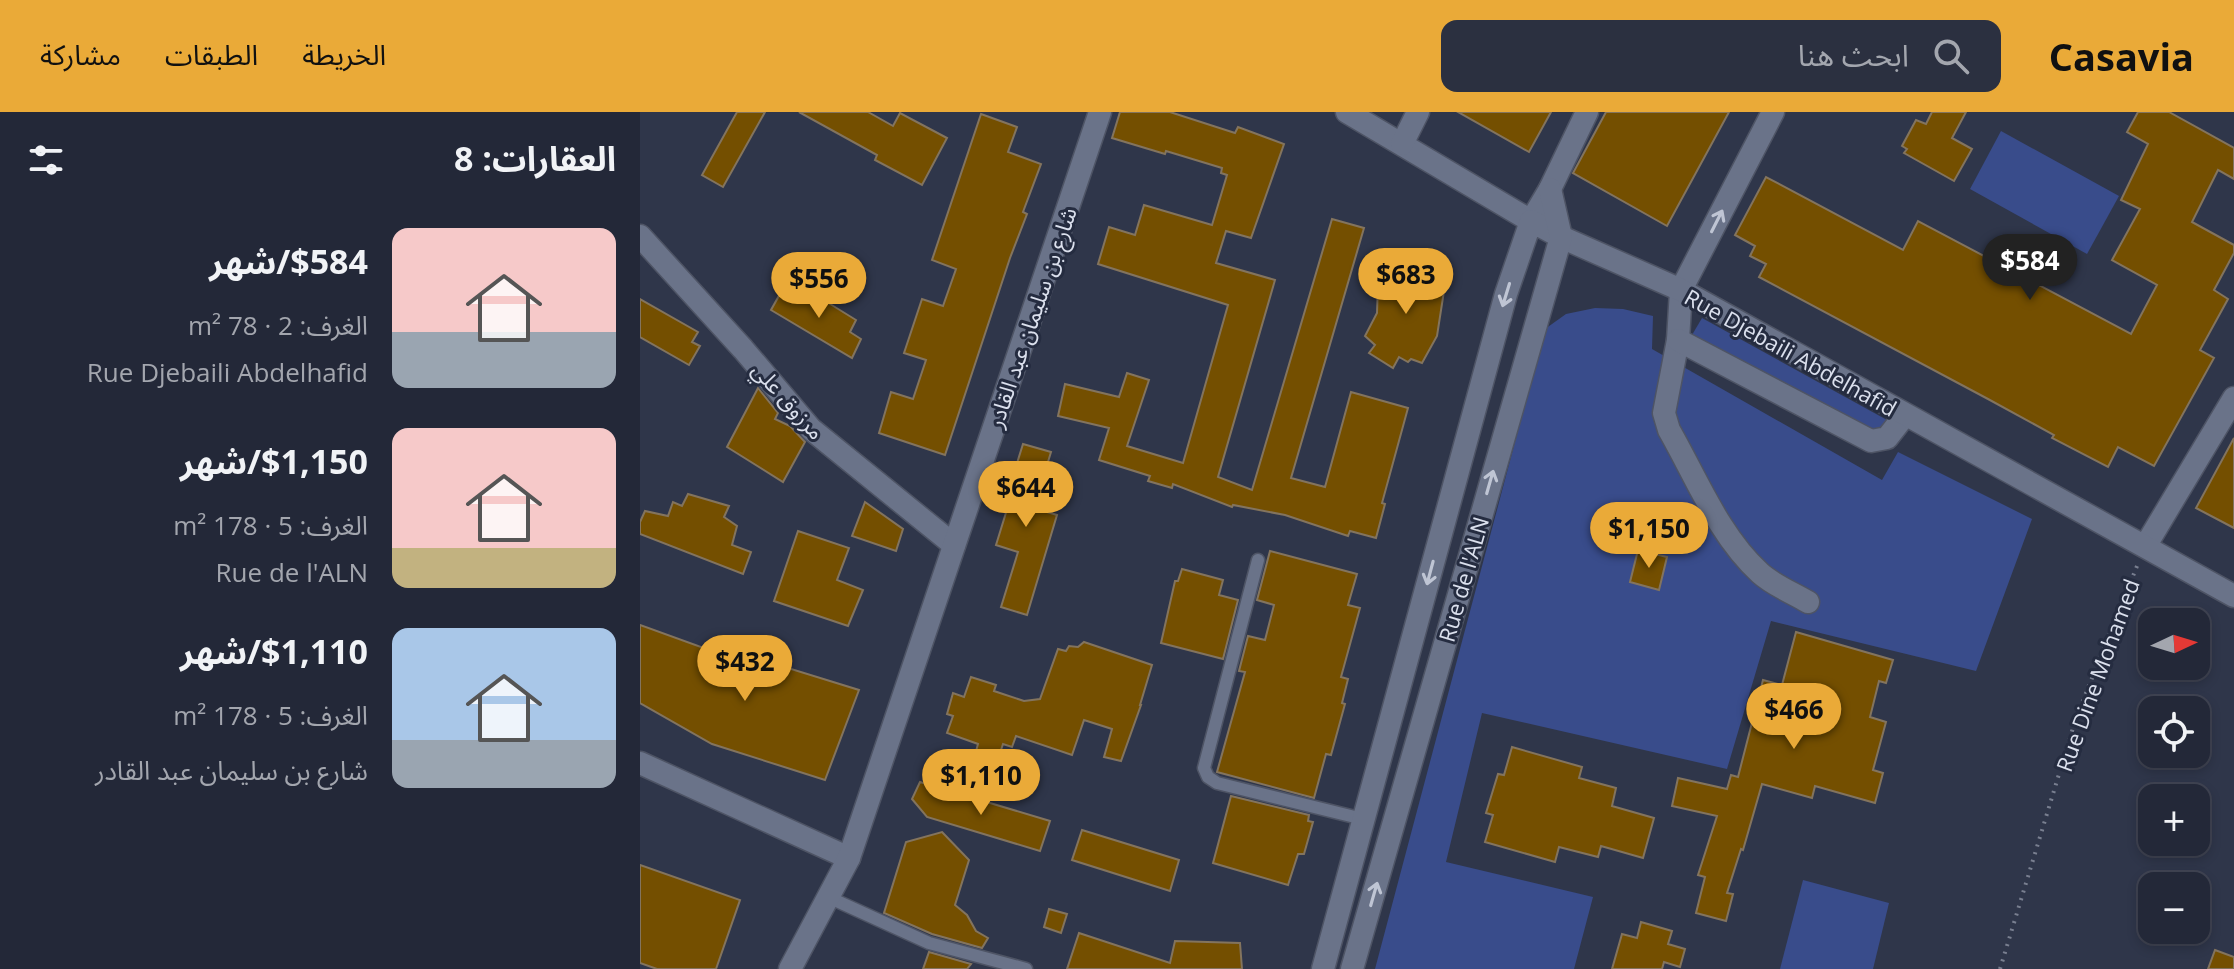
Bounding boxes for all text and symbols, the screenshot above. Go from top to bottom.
search box [1441,20,2001,92]
text: Casavia [2049,30,2194,82]
text: ابحث هنا [1798,34,1909,75]
icon: search [1929,34,1973,78]
text: مشاركة [40,35,121,73]
text: الطبقات [165,35,258,73]
text: الخريطة [302,35,386,73]
text: العقارات: 8 [454,135,616,181]
icon: filters [24,138,68,182]
street label: شارع بن سليمان عبد القادر [979,203,1086,433]
one-way arrow [1709,209,1725,233]
pin: $584 [1983,234,2077,302]
text: $584/شهر [209,238,368,284]
text: $584 [2000,242,2060,278]
pin: $683 [1359,248,1453,316]
pin: $556 [772,252,866,320]
text: $683 [1376,256,1436,292]
icon: home [456,260,552,356]
text: $556 [789,260,849,296]
street label: Rue Djebaili Abdelhafid [1680,281,1902,423]
one-way arrow [1498,282,1512,307]
text: الغرف: 2 · 78 m² [188,307,368,343]
text: Rue Djebaili Abdelhafid [87,354,368,390]
street label: مرزوق علي [744,355,832,447]
text: $1,150/شهر [180,438,368,484]
icon: home [456,460,552,556]
pin: $644 [979,461,1073,529]
text: $644 [996,469,1056,505]
one-way arrow [1483,470,1498,496]
pin: $1,150 [1584,502,1714,570]
text: الغرف: 5 · 178 m² [173,507,368,543]
text: $1,150 [1608,510,1690,546]
street label: Rue de l'ALN [1431,513,1495,645]
text: Rue de l'ALN [216,554,368,590]
one-way arrow [1421,559,1436,585]
street label: Rue Dine Mohamed [2048,574,2146,776]
north arrow [2138,608,2210,680]
map controls [2138,608,2210,944]
text: $1,110/شهر [180,628,368,674]
pin: $432 [698,635,792,703]
text: $432 [715,643,775,679]
icon: home [456,660,552,756]
pin: $466 [1747,683,1841,751]
text: $466 [1764,691,1824,727]
button: locate [2138,696,2210,768]
text: الغرف: 5 · 178 m² [173,697,368,733]
pin: $1,110 [916,749,1046,817]
text: شارع بن سليمان عبد القادر [95,752,368,788]
text: $1,110 [940,757,1022,793]
button: + [2138,784,2210,856]
button: − [2138,872,2210,944]
one-way arrow [1367,881,1382,907]

